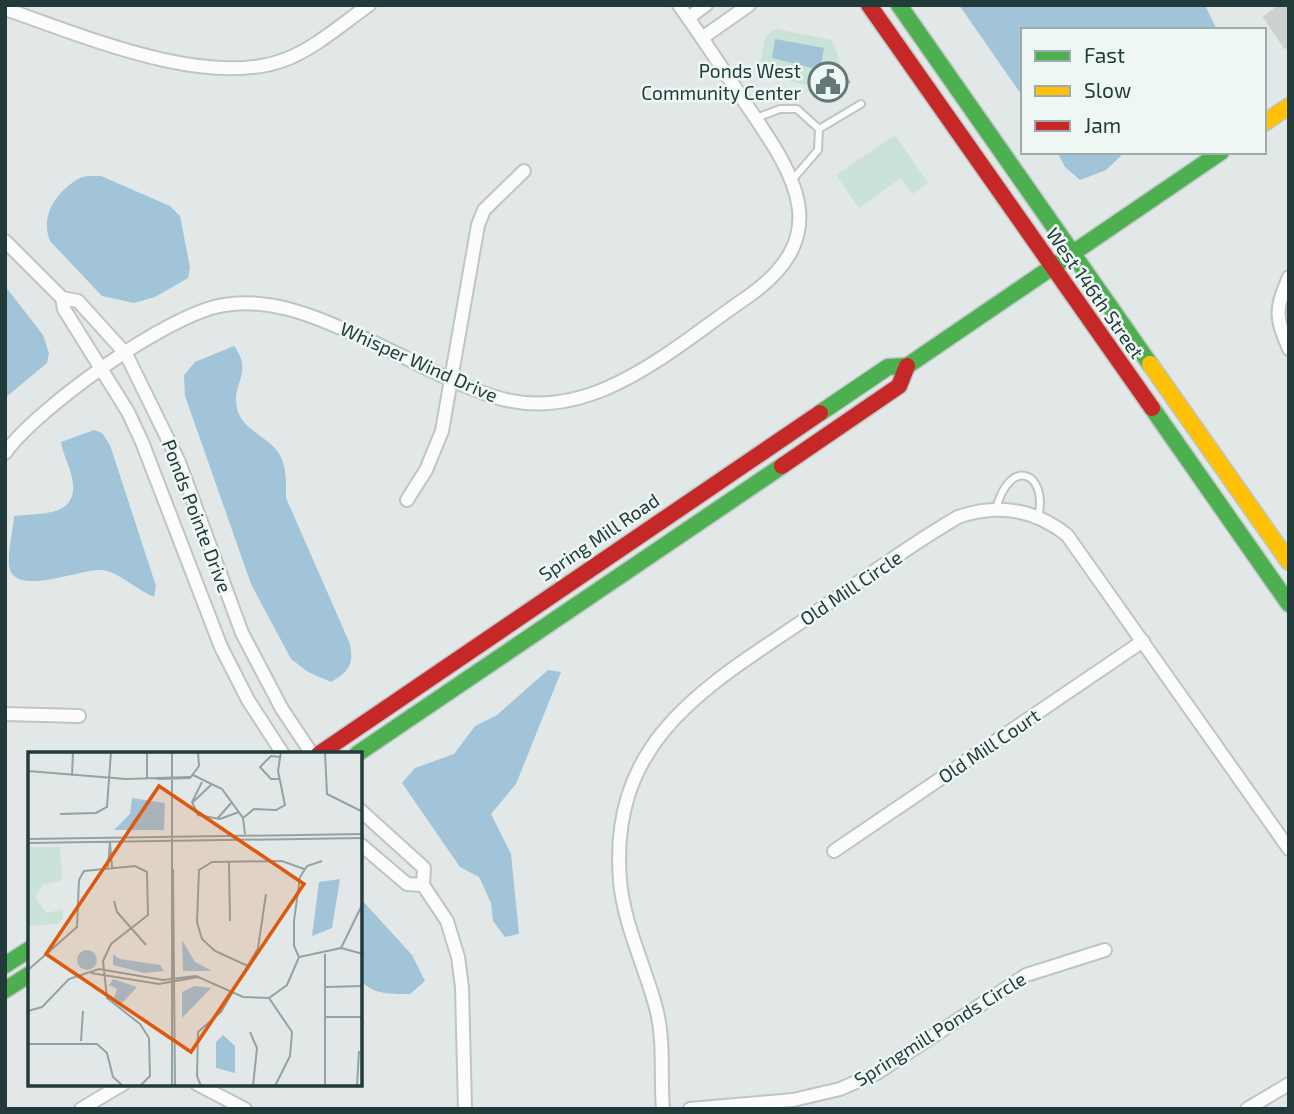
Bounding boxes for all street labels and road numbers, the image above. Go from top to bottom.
street label: West 146th Street [1042,223,1149,363]
street label: Whisper Wind Drive [337,316,501,407]
street label: Ponds Pointe Drive [158,436,237,596]
street label: Spring Mill Road [534,488,663,585]
street label: Old Mill Circle [795,545,906,630]
street label: Old Mill Court [934,703,1044,788]
street label: Springmill Ponds Circle [850,966,1030,1091]

